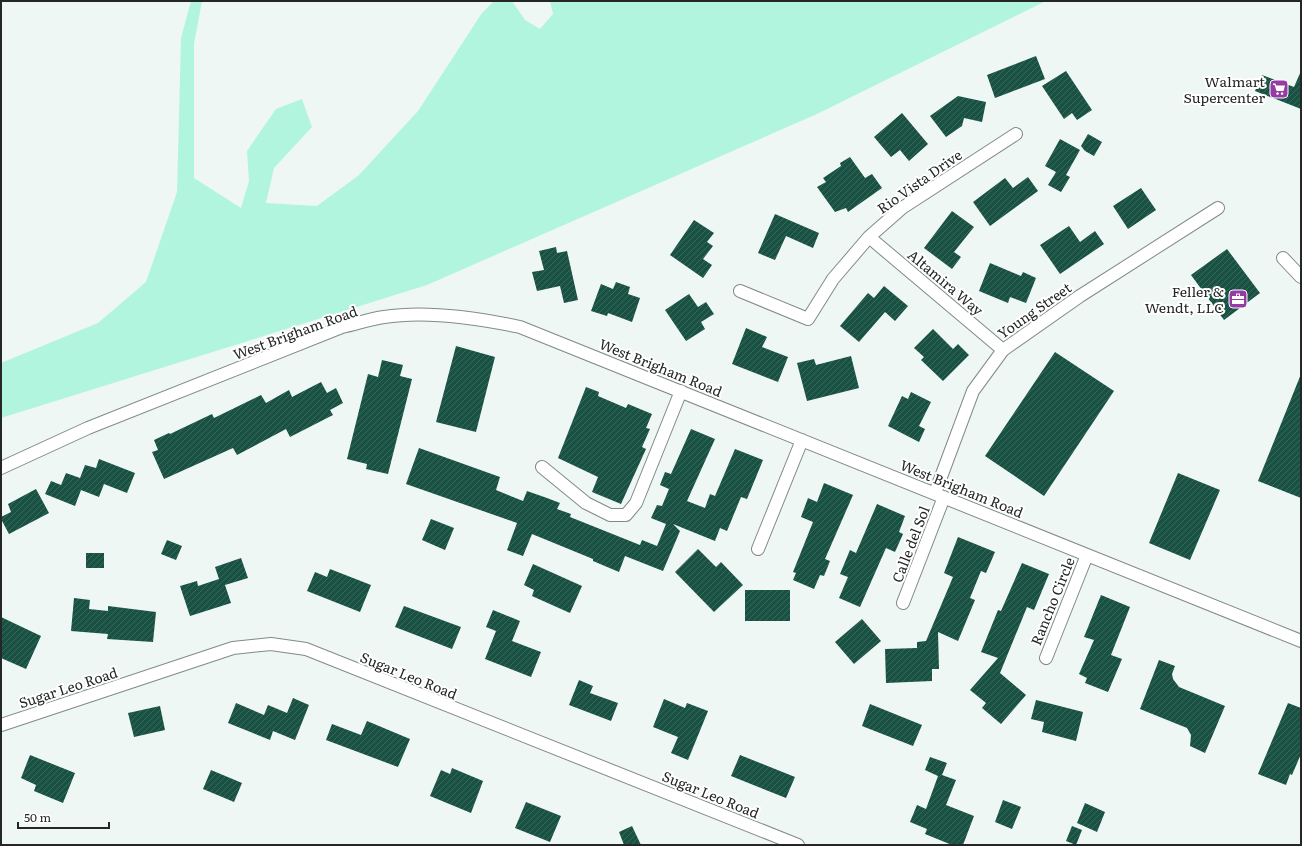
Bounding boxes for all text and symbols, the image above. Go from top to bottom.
place label: Walmart Supercenter [1183,71,1265,107]
supermarket icon: Walmart Supercenter [1268,78,1290,100]
street label: Rio Vista Drive [873,144,965,218]
street label: Altamira Way [904,244,989,320]
street label: Young Street [993,277,1075,343]
place label: Feller & Wendt, LLC [1145,281,1224,317]
office icon: Feller & Wendt, LLC [1227,288,1249,310]
street label: West Brigham Road [230,300,360,364]
street label: West Brigham Road [597,333,726,401]
street label: West Brigham Road [898,454,1027,522]
street label: Calle del Sol [886,503,934,585]
street label: Rancho Circle [1025,554,1079,648]
street label: Sugar Leo Road [358,646,461,704]
street label: Sugar Leo Road [16,661,120,712]
street label: Sugar Leo Road [660,765,763,823]
scale bar [18,804,109,830]
text: 50 m [24,808,51,826]

